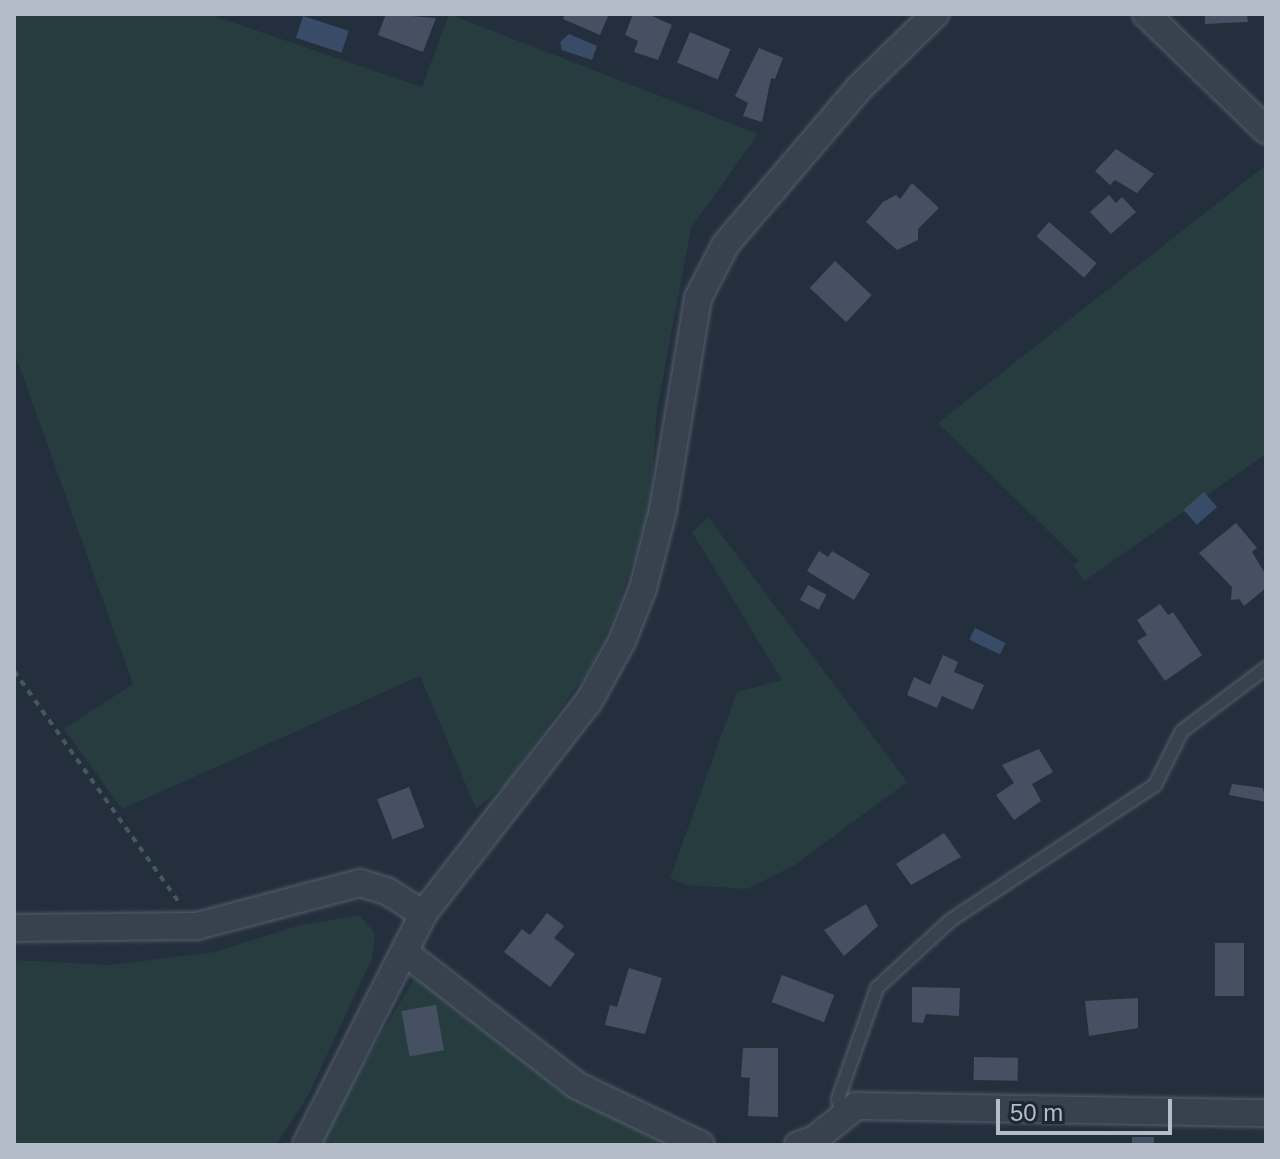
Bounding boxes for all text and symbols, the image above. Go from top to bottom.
scale bar [1000,1083,1176,1133]
text: 50 m [1010,1099,1063,1126]

